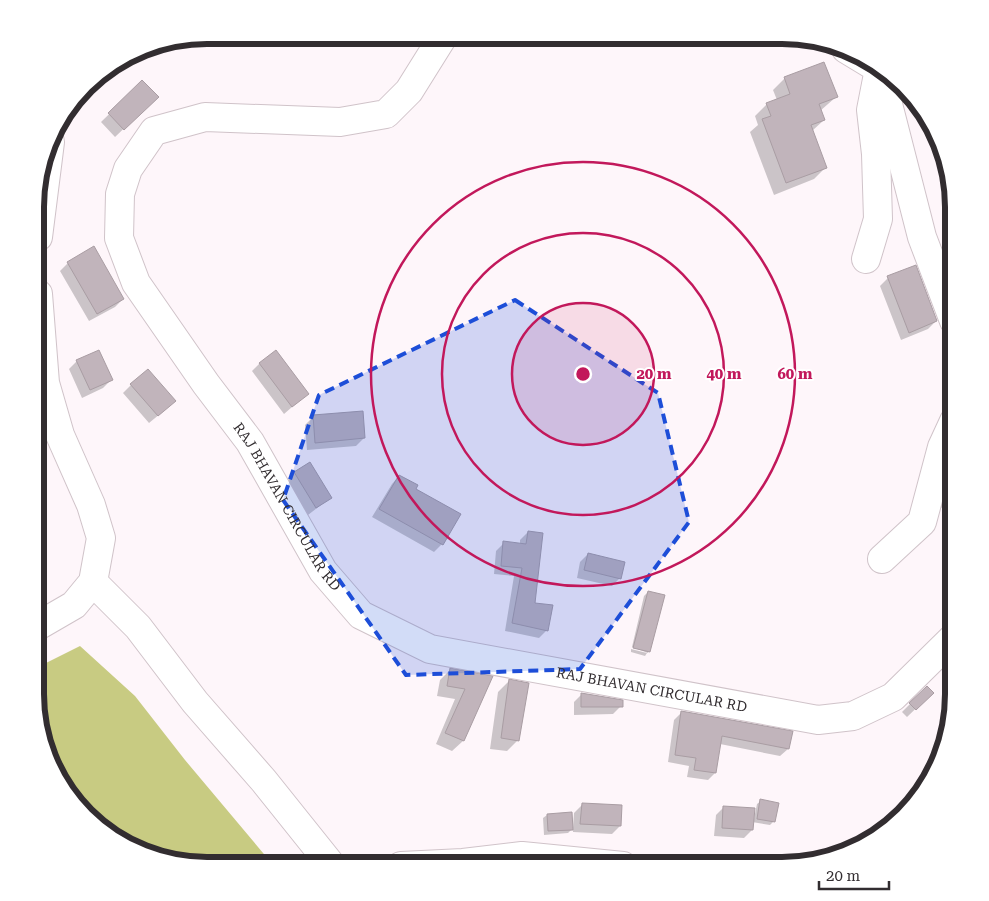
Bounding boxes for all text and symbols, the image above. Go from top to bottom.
centre of rings [574,365,592,383]
text: 20 m [636,365,672,383]
text: 40 m [706,365,742,383]
text: 60 m [777,365,813,383]
street label: RAJ BHAVAN CIRCULAR RD [230,420,344,594]
street label: RAJ BHAVAN CIRCULAR RD [555,664,749,715]
scale bar [819,858,889,890]
text: 20 m [826,867,861,885]

